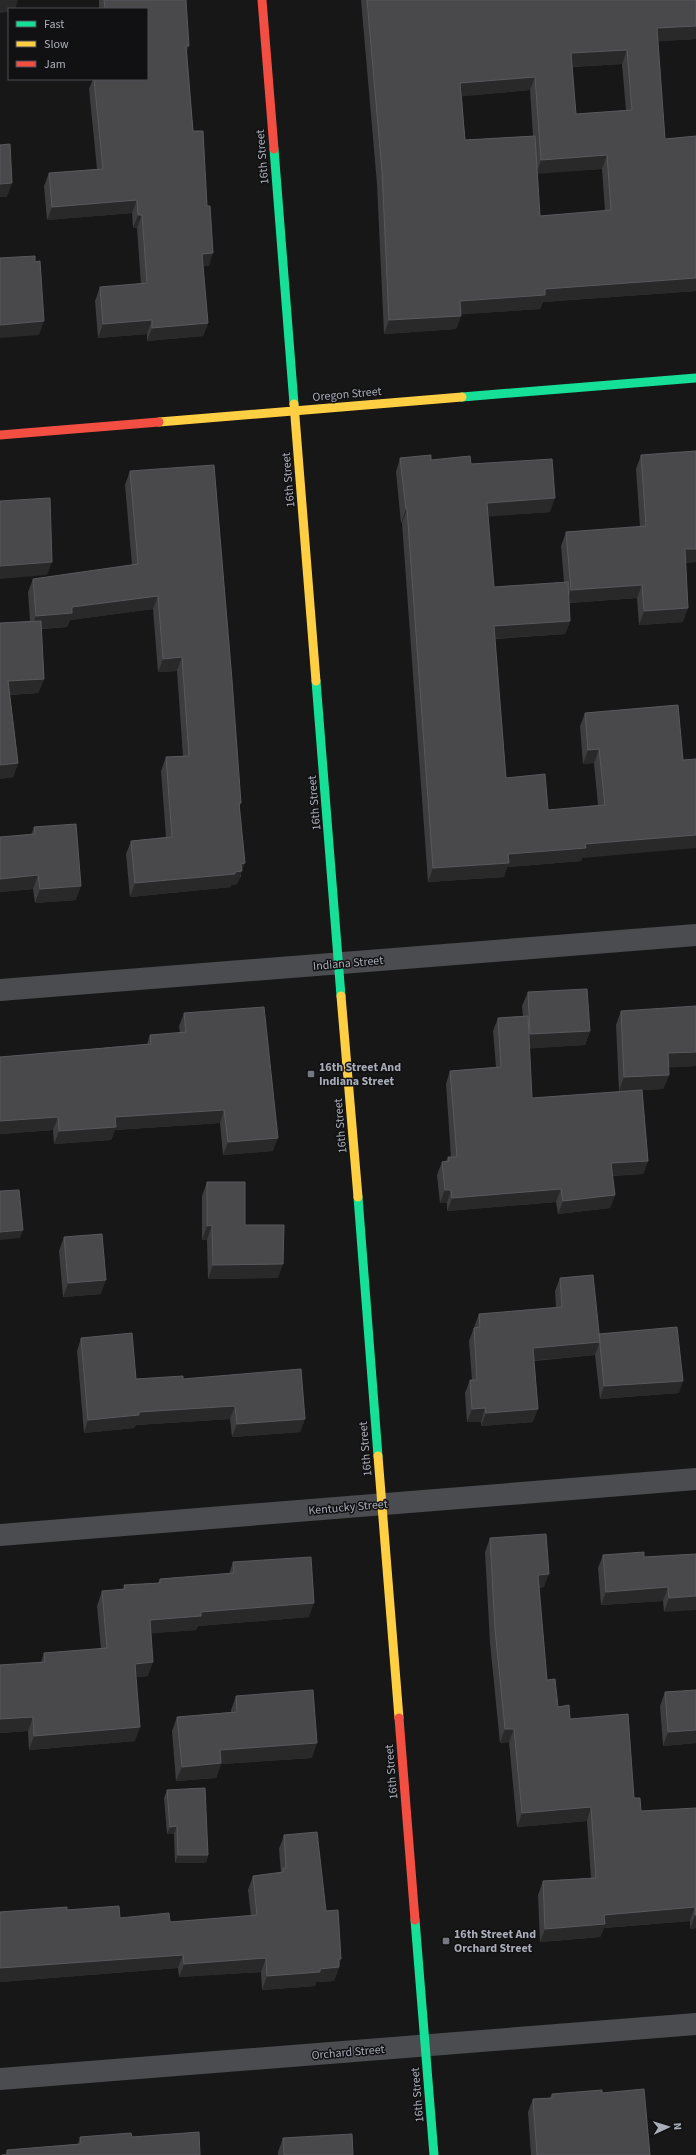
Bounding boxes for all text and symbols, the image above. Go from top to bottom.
legend [8,8,148,80]
text: Fast [44,16,64,33]
text: Slow [44,36,69,53]
text: Jam [44,56,66,73]
street label: 16th Street [252,129,273,185]
street label: Oregon Street [312,383,382,406]
street label: 16th Street [278,452,299,508]
street label: 16th Street [304,775,325,831]
street label: Indiana Street [312,952,384,975]
place label: 16th Street And Indiana Street [319,1059,401,1090]
marker: 16th Street And Indiana Street [306,1069,316,1079]
street label: 16th Street [330,1098,351,1154]
street label: 16th Street [355,1421,376,1477]
street label: Kentucky Street [308,1496,388,1519]
street label: 16th Street [381,1744,402,1800]
place label: 16th Street And Orchard Street [454,1926,536,1957]
marker: 16th Street And Orchard Street [441,1936,451,1946]
street label: Orchard Street [311,2041,385,2064]
street label: 16th Street [407,2067,428,2123]
north arrow [648,2107,688,2147]
text: N [670,2122,685,2131]

